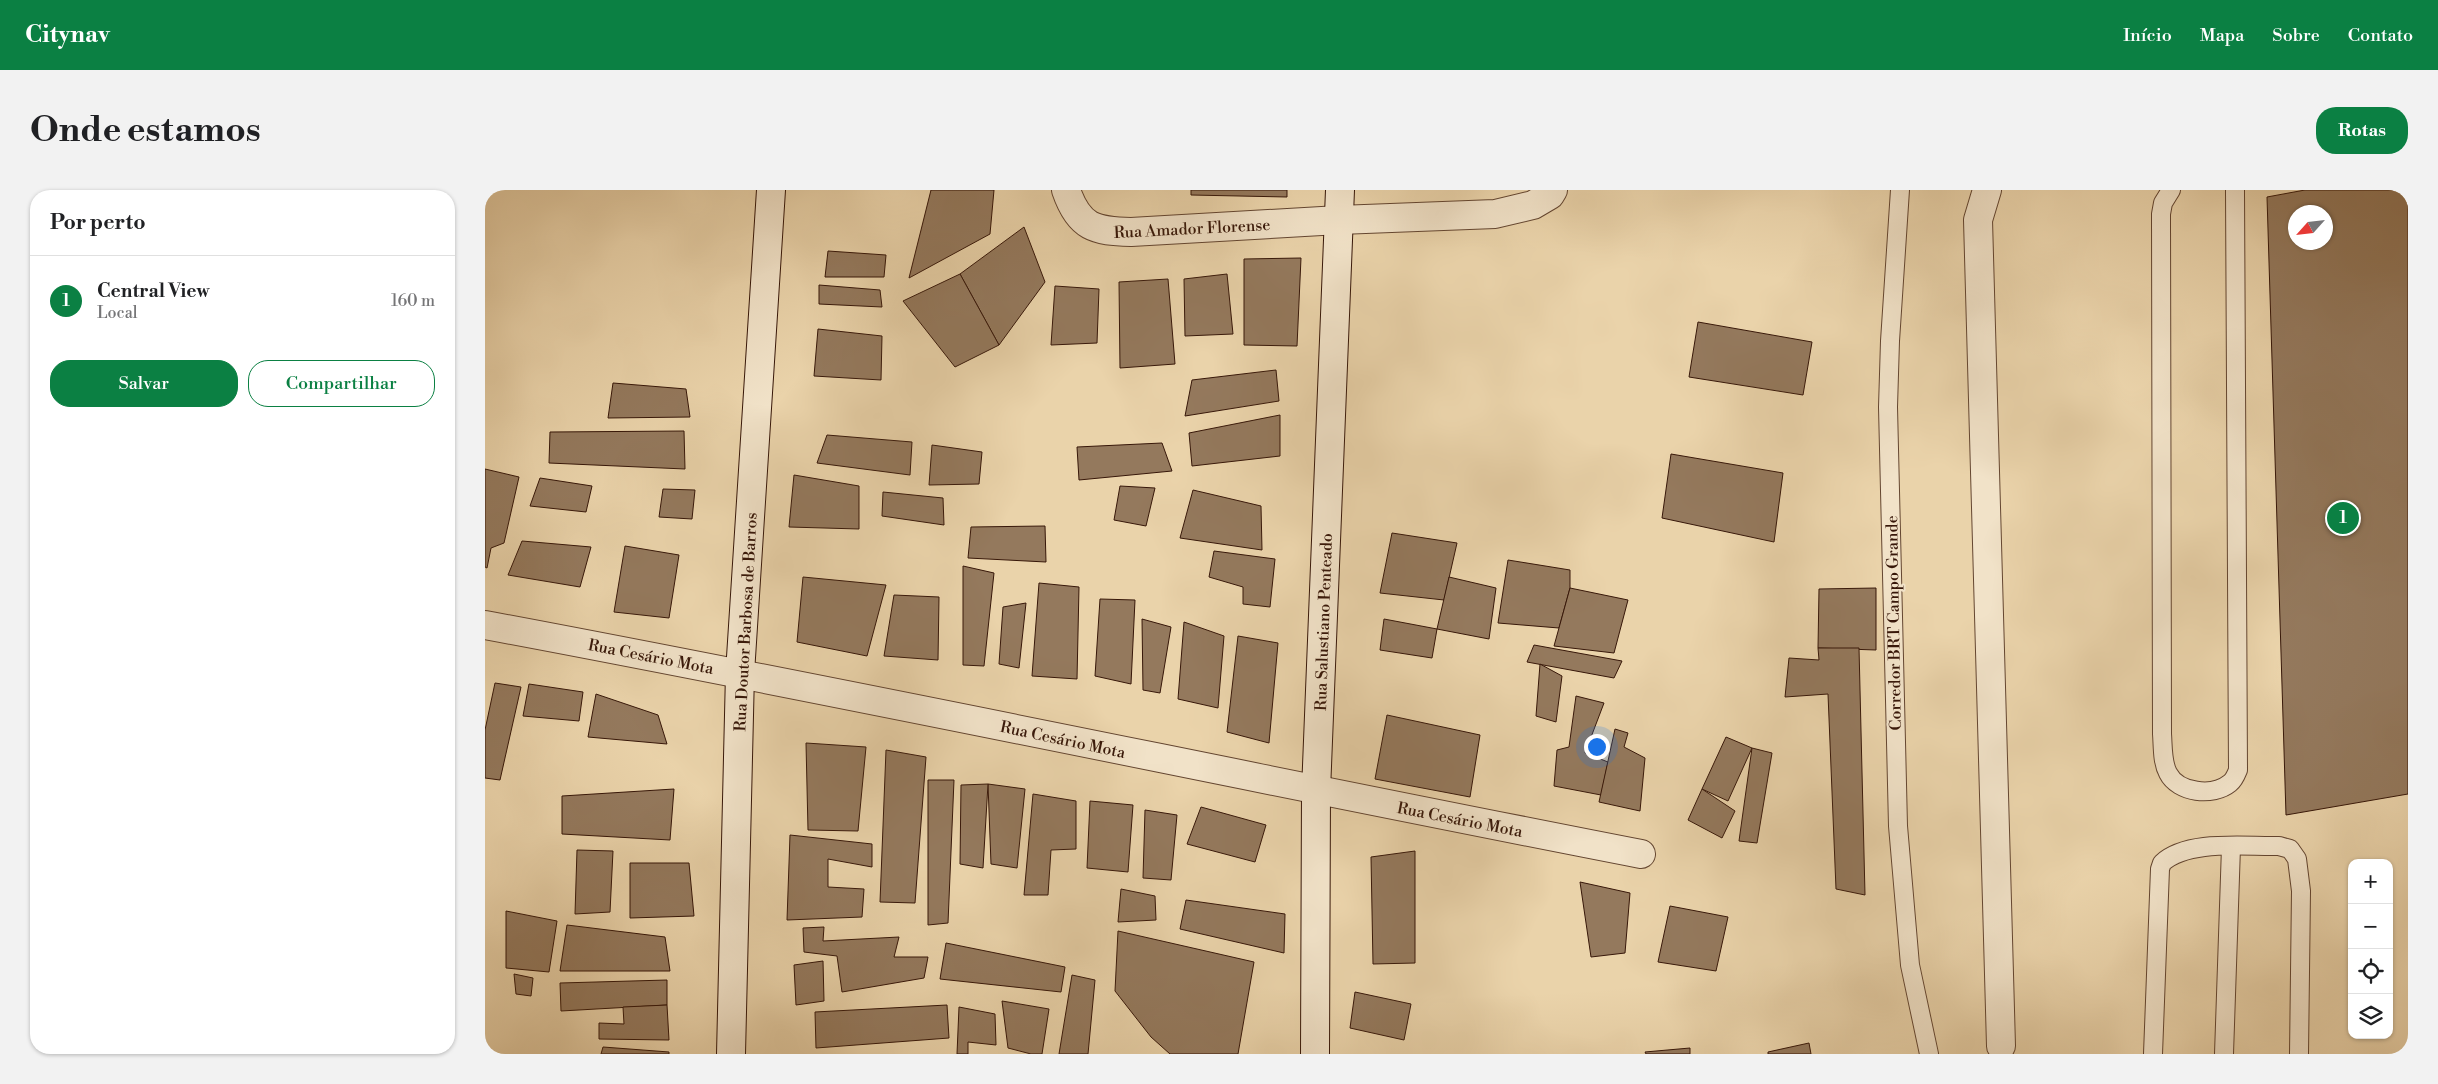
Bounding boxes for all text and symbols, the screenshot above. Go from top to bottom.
text: Citynav [25,20,110,50]
text: Início [2123,24,2172,47]
text: Mapa [2200,24,2244,47]
text: Sobre [2272,24,2320,47]
text: Contato [2348,24,2413,47]
button: Rotas [2316,107,2408,154]
text: Onde estamos [30,109,261,152]
north arrow [2288,205,2333,250]
text: Por perto [50,210,146,236]
street label: Rua Amador Florense [1113,215,1271,243]
text: Central View [97,279,210,303]
text: 1 [62,291,70,311]
text: 160 m [391,291,435,311]
text: Local [97,303,138,323]
button: Salvar [50,360,238,407]
button: Compartilhar [248,360,435,407]
pin: 1 [2327,499,2359,537]
street label: Rua Doutor Barbosa de Barros [730,512,762,732]
street label: Corredor BRT Campo Grande [1882,515,1906,731]
street label: Rua Salustiano Penteado [1311,533,1337,711]
street label: Rua Cesário Mota [586,635,716,679]
street label: Rua Cesário Mota [998,717,1128,763]
your location [1584,734,1610,760]
street label: Rua Cesário Mota [1395,798,1525,842]
map controls [2348,859,2393,1039]
button: + [2348,859,2393,904]
button: − [2348,904,2393,949]
button: locate [2348,949,2393,994]
button: layers [2348,994,2393,1039]

